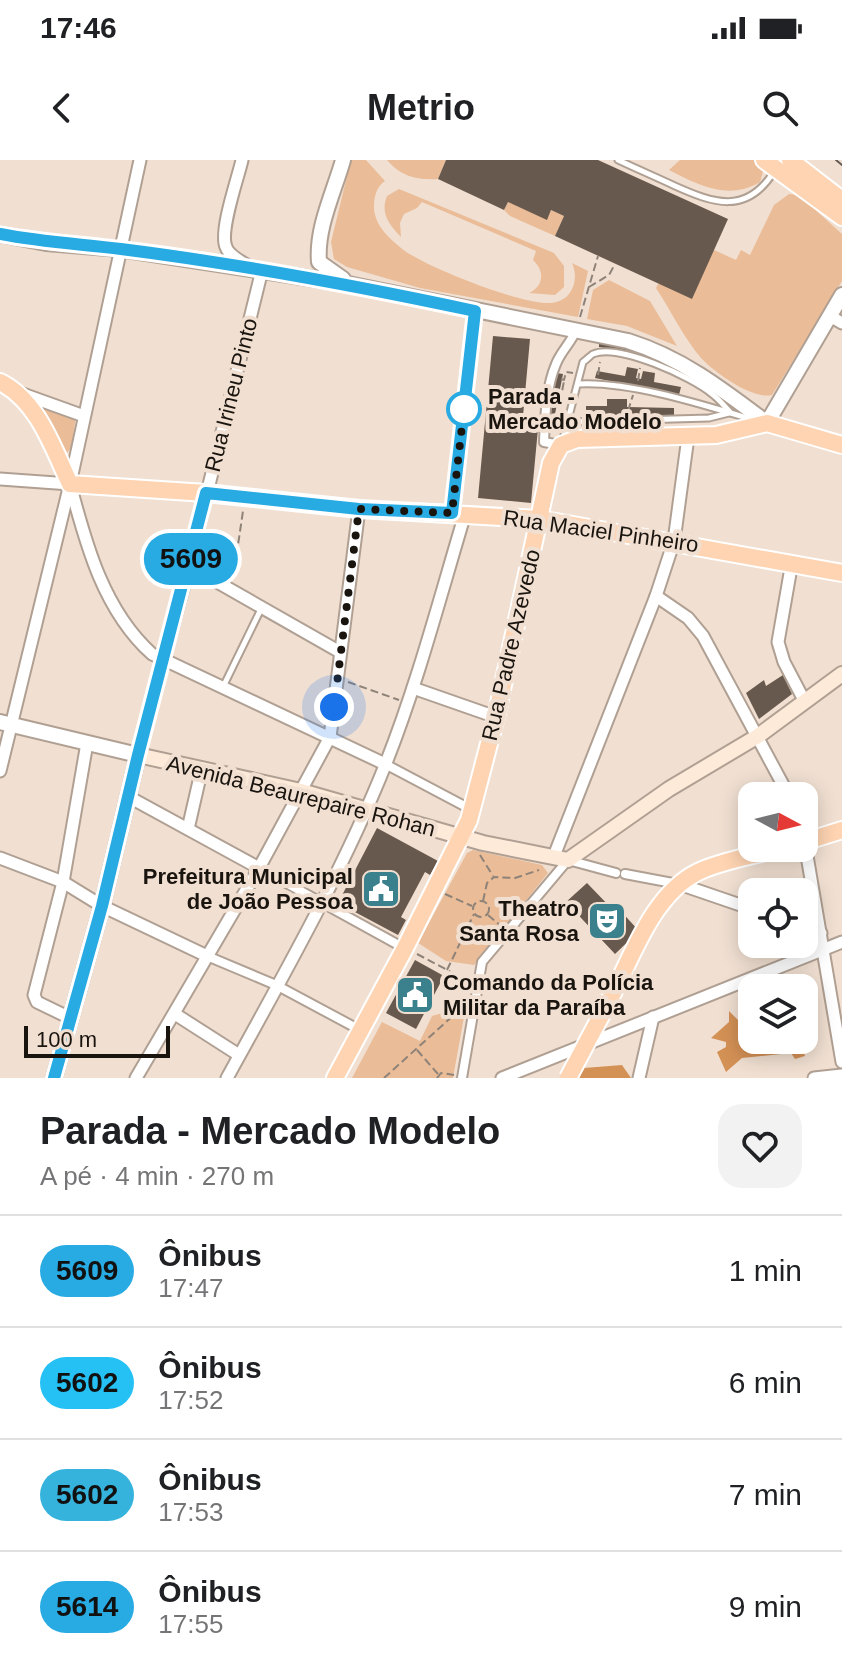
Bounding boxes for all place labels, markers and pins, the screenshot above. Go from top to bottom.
place label: Parada - Mercado Modelo [488,384,662,434]
marker: Parada - Mercado Modelo [447,392,481,426]
place label: Prefeitura Municipal de João Pessoa [143,864,354,914]
public building icon: Prefeitura Municipal de João Pessoa [360,868,402,910]
place label: Theatro Santa Rosa [459,896,580,946]
theatre icon: Theatro Santa Rosa [586,900,628,942]
place label: Comando da Polícia Militar da Paraíba [443,970,654,1020]
public building icon: Comando da Polícia Militar da Paraíba [394,974,436,1016]

